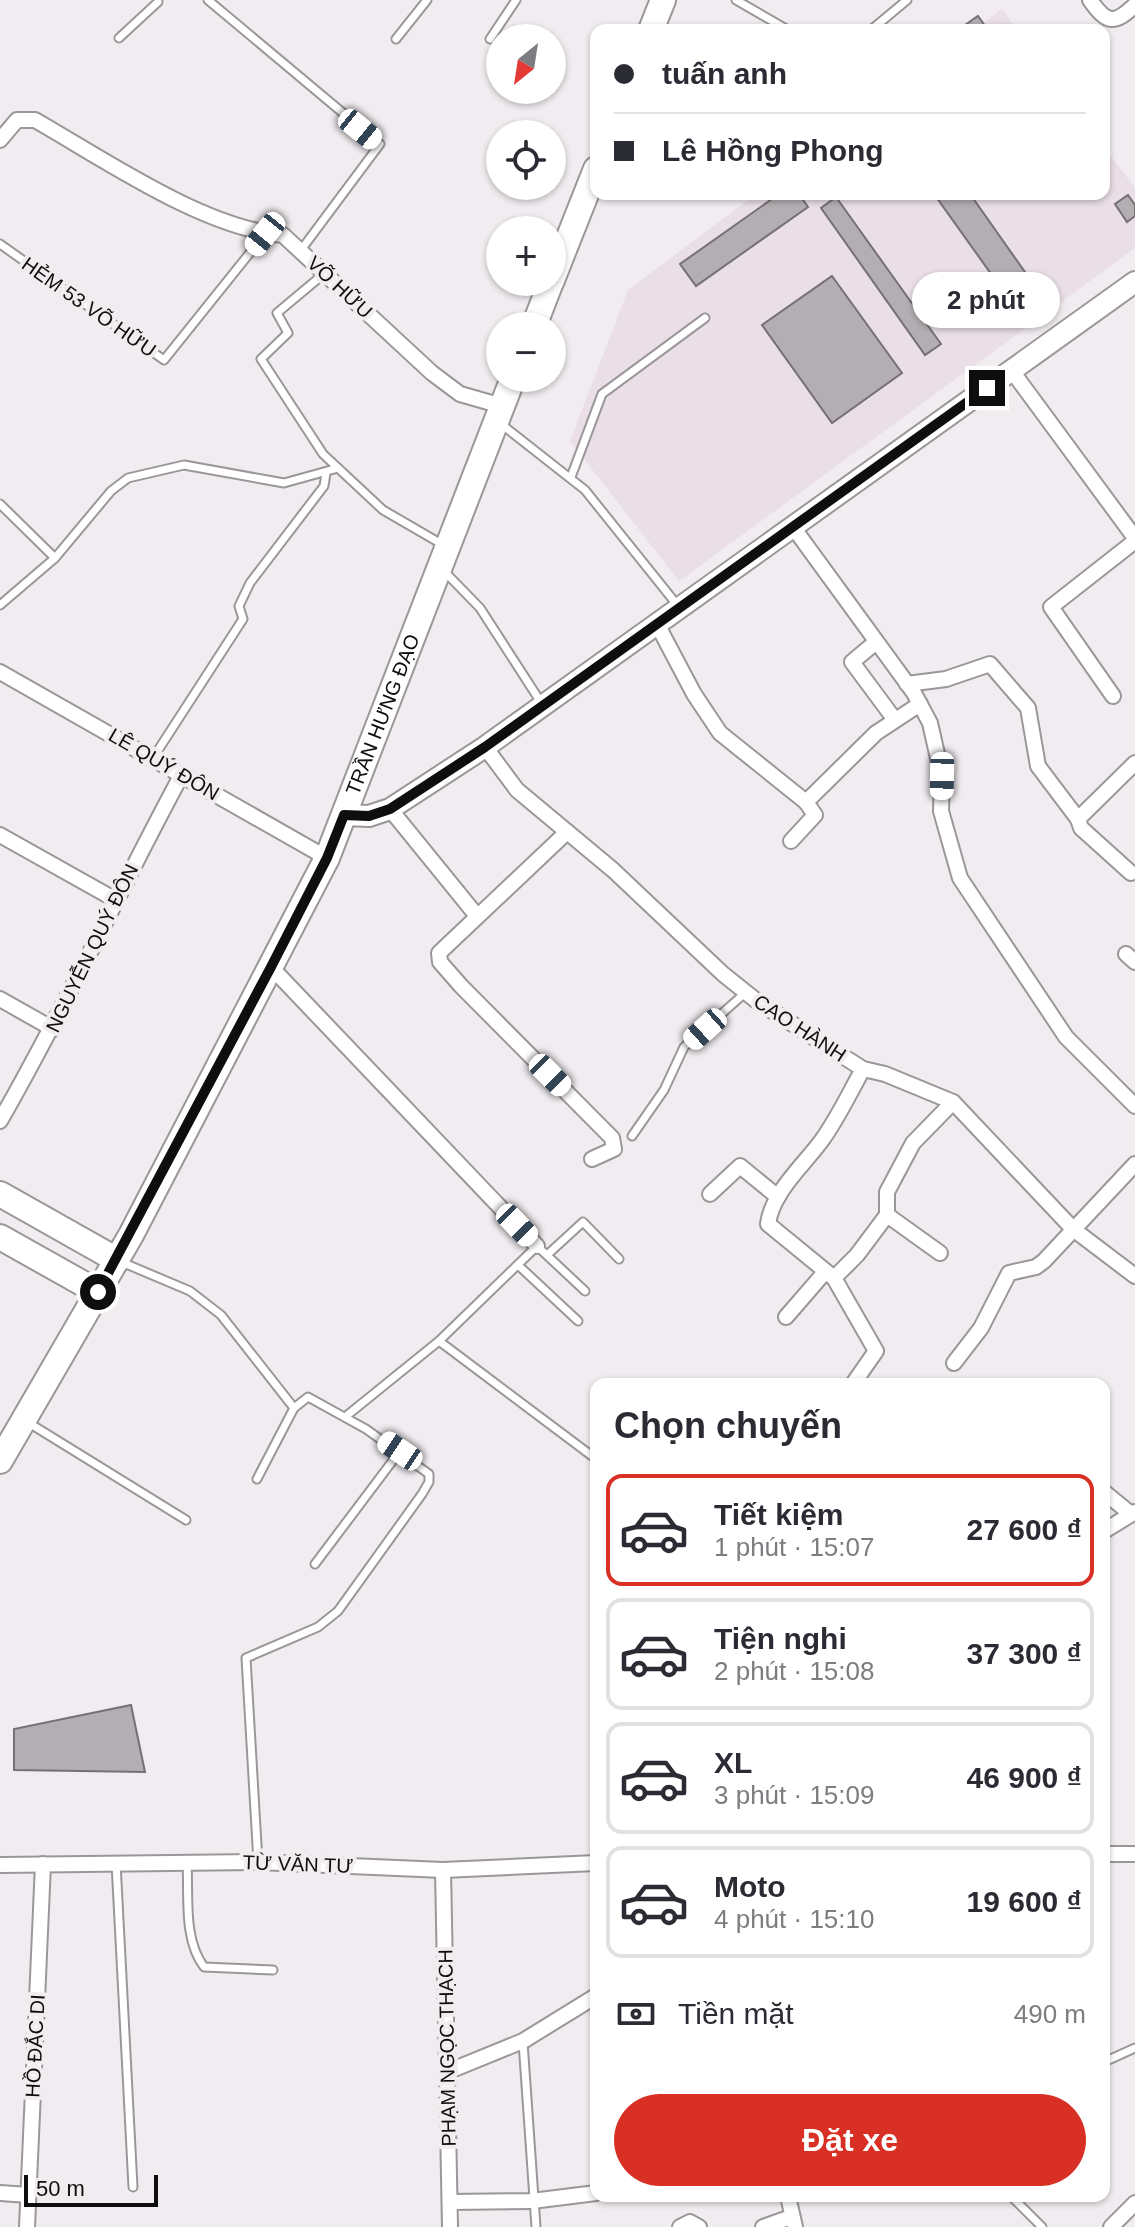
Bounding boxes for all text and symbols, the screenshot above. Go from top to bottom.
north arrow [486,24,566,104]
map controls [486,24,566,392]
text: tuấn anh [662,57,787,90]
car [334,105,386,153]
button: locate [486,120,566,200]
text: Lê Hồng Phong [662,134,884,167]
car [241,208,289,260]
button: + [486,216,566,296]
street label: VÕ HỮU [303,251,378,322]
street label: HẺM 53 VÕ HỮU [18,252,161,361]
callout: 2 phút [913,272,1061,328]
text: 2 phút [947,285,1025,315]
button: − [486,312,566,392]
route end [969,370,1005,406]
street label: TRẦN HƯNG ĐẠO [342,631,424,798]
street label: LÊ QUÝ ĐÔN [105,724,223,804]
car [930,752,954,800]
street label: NGUYỄN QUÝ ĐÔN [42,860,142,1036]
street label: CAO HÀNH [750,990,850,1066]
car [679,1004,731,1054]
car [525,1050,575,1100]
car [492,1199,542,1251]
route start [80,1274,116,1310]
text: Chọn chuyến [614,1405,842,1446]
car [373,1428,427,1474]
icon: car [618,1494,690,1566]
text: Tiết kiệm [714,1498,844,1531]
text: 27 600 ₫ [967,1513,1082,1546]
text: 1 phút · 15:07 [714,1532,874,1562]
icon: car [618,1618,690,1690]
text: Tiện nghi [714,1622,847,1655]
text: 37 300 ₫ [967,1637,1082,1670]
text: 2 phút · 15:08 [714,1656,874,1686]
icon: car [618,1742,690,1814]
text: XL [714,1746,752,1779]
text: 46 900 ₫ [967,1761,1082,1794]
text: 3 phút · 15:09 [714,1780,874,1810]
street label: TỪ VĂN TƯ [242,1851,354,1877]
icon: car [618,1866,690,1938]
text: Moto [714,1870,786,1903]
text: 19 600 ₫ [967,1885,1082,1918]
text: 4 phút · 15:10 [714,1904,874,1934]
street label: PHẠM NGỌC THẠCH [434,1949,460,2147]
icon: cash [614,1992,658,2036]
street label: HỒ ĐẮC DI [20,1994,49,2098]
text: Tiền mặt [678,1997,794,2030]
text: 490 m [1014,1999,1086,2029]
button: Đặt xe [614,2094,1086,2186]
scale bar [24,2171,158,2207]
text: 50 m [36,2176,85,2201]

